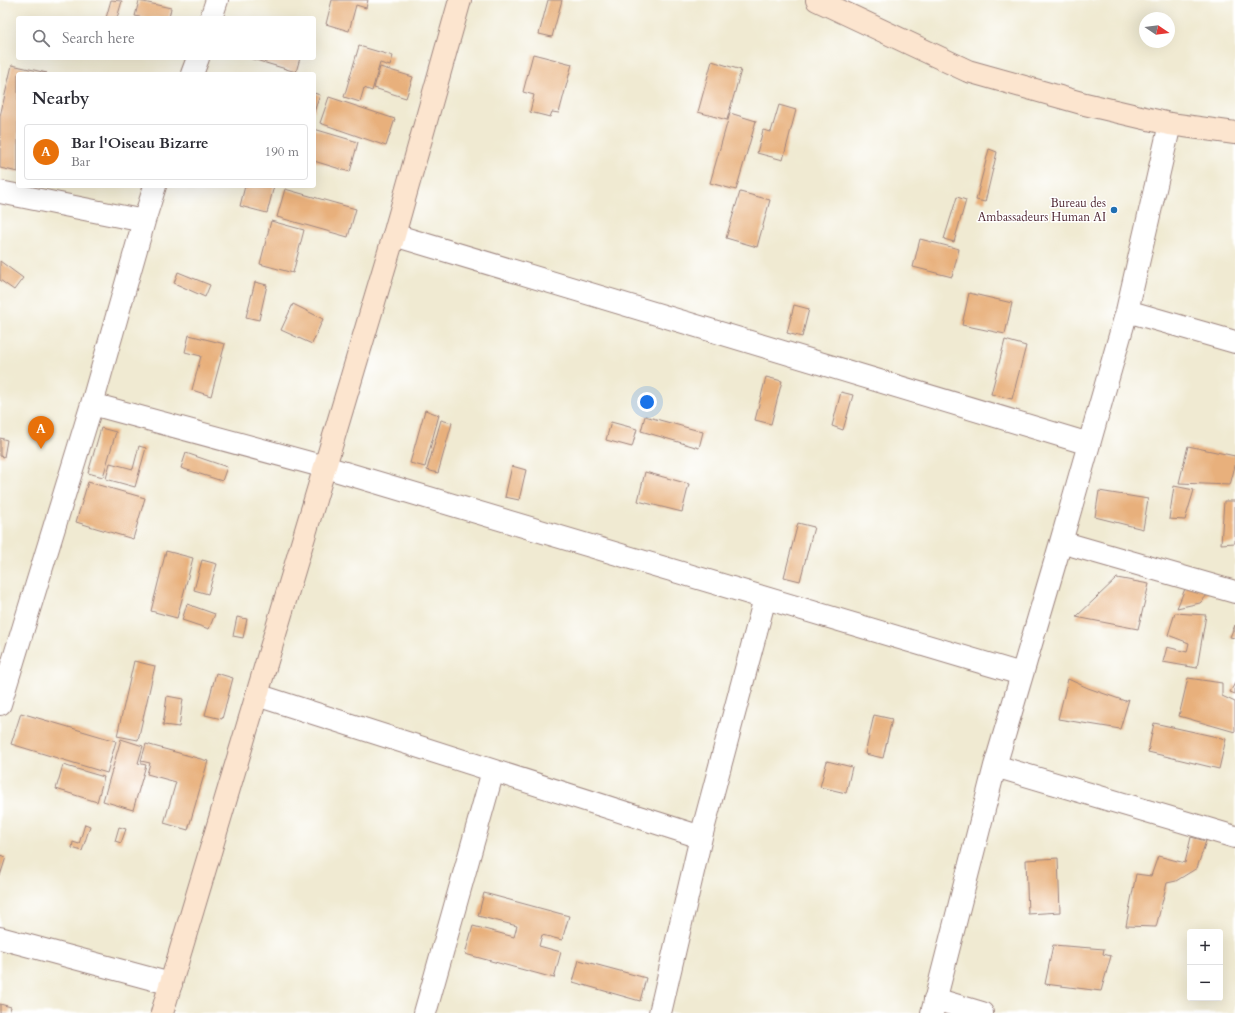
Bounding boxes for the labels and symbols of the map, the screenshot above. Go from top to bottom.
north arrow [1139,12,1175,48]
place label: Bureau des Ambassadeurs Human AI [978,195,1106,225]
marker: Bureau des Ambassadeurs Human AI [1109,205,1119,215]
your location [637,392,657,412]
pin: A [28,416,54,449]

